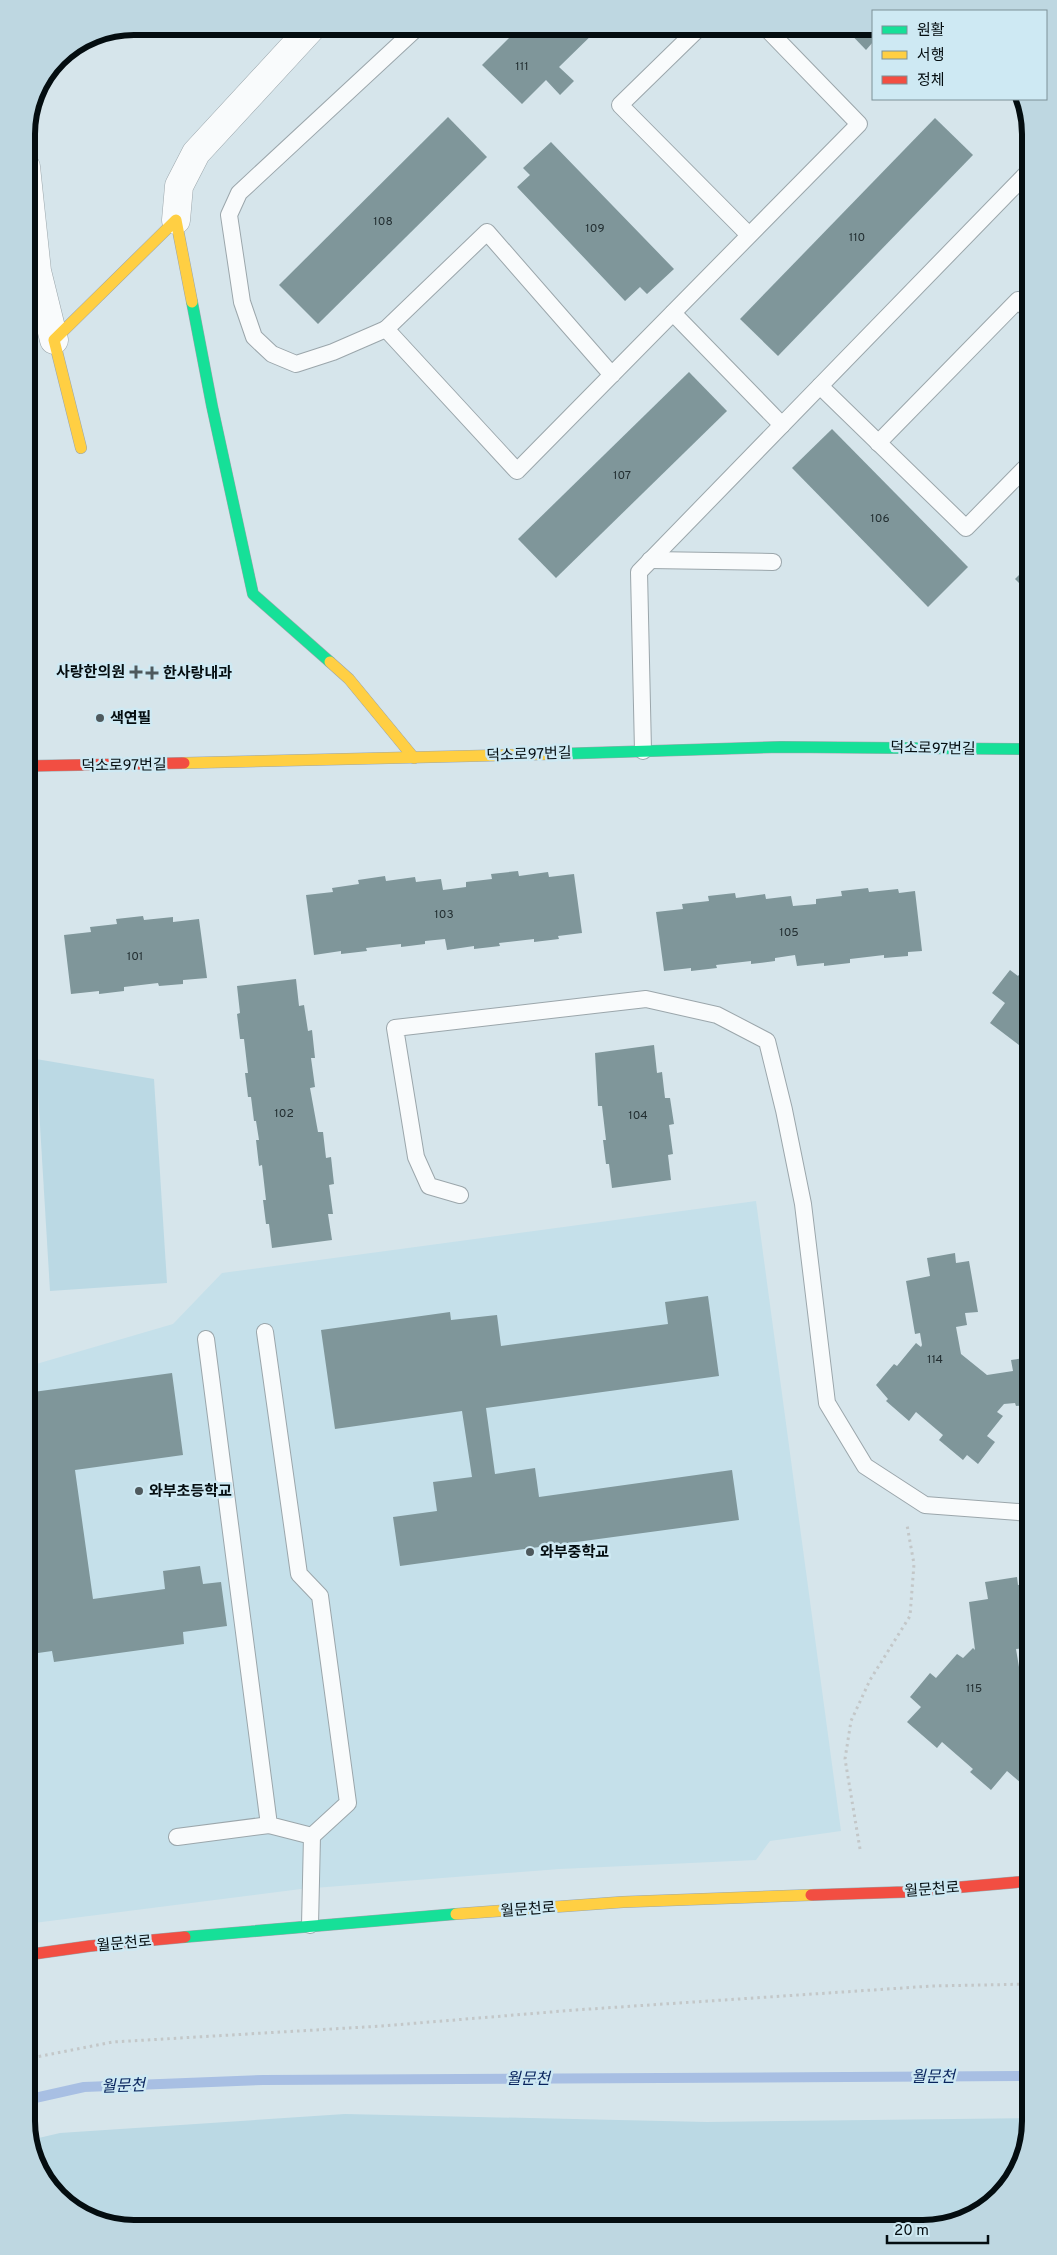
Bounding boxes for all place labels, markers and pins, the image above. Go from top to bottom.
place label: 사랑한의원 [56,664,125,683]
marker: 사랑한의원 [129,665,143,679]
place label: 한사랑내과 [163,665,232,684]
marker: 한사랑내과 [145,666,159,680]
place label: 색연필 [110,710,151,729]
marker: 색연필 [94,712,106,724]
place label: 와부초등학교 [149,1482,232,1502]
marker: 와부초등학교 [133,1485,145,1497]
place label: 와부중학교 [540,1543,609,1563]
marker: 와부중학교 [524,1546,536,1558]

